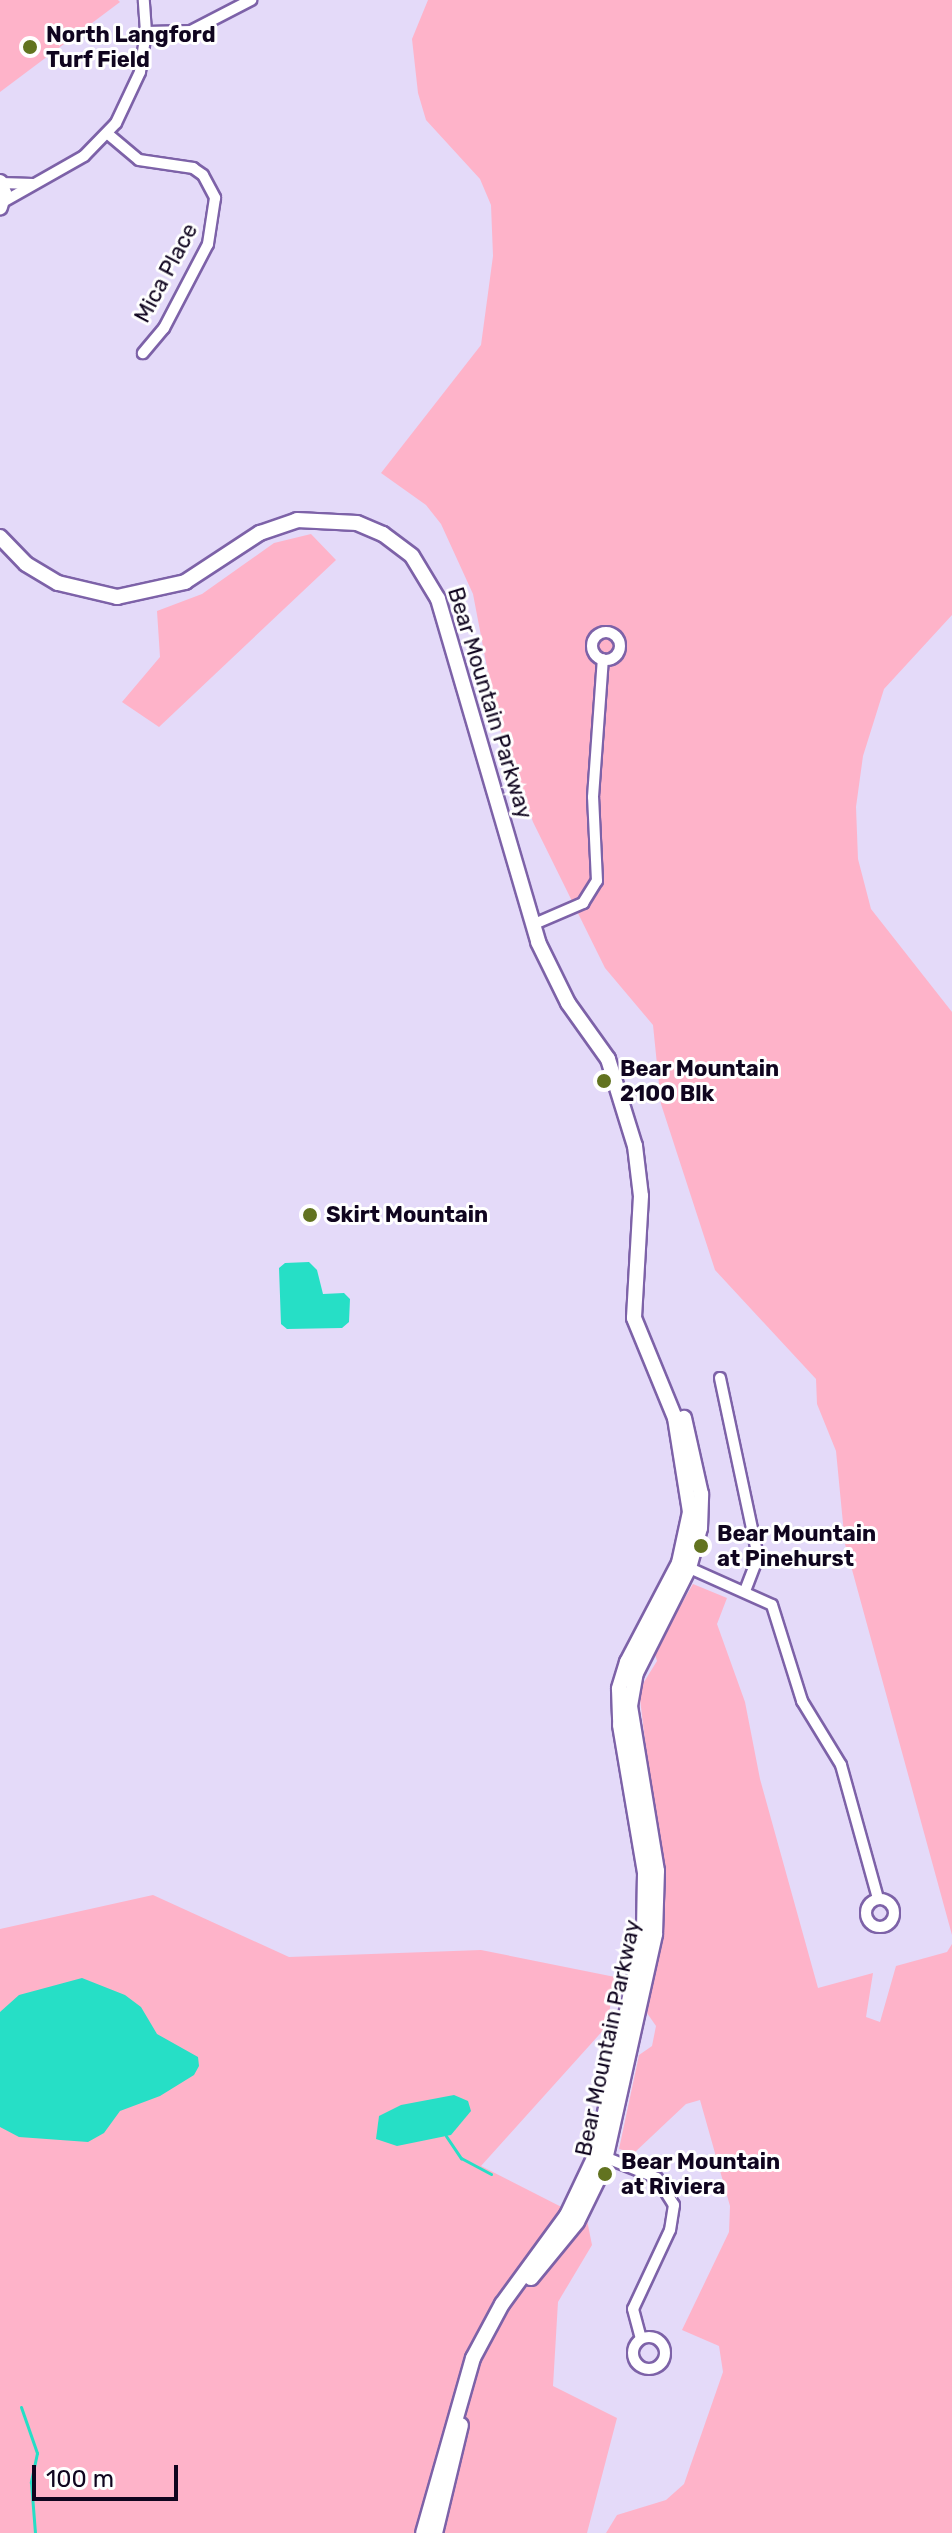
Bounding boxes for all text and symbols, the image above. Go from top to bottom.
place label: North Langford Turf Field [46,21,216,72]
marker: North Langford Turf Field [21,38,39,56]
street label: Mica Place [129,219,203,327]
street label: Bear Mountain Parkway [442,584,538,822]
place label: Bear Mountain 2100 Blk [620,1055,780,1106]
marker: Bear Mountain 2100 Blk [595,1072,613,1090]
place label: Skirt Mountain [326,1202,488,1228]
marker: Skirt Mountain [301,1206,319,1224]
place label: Bear Mountain at Pinehurst [717,1520,877,1572]
marker: Bear Mountain at Pinehurst [692,1537,710,1555]
street label: Bear Mountain Parkway [570,1917,646,2159]
place label: Bear Mountain at Riviera [621,2148,781,2200]
marker: Bear Mountain at Riviera [596,2165,614,2183]
scale bar [36,2449,182,2499]
text: 100 m [46,2465,114,2493]

